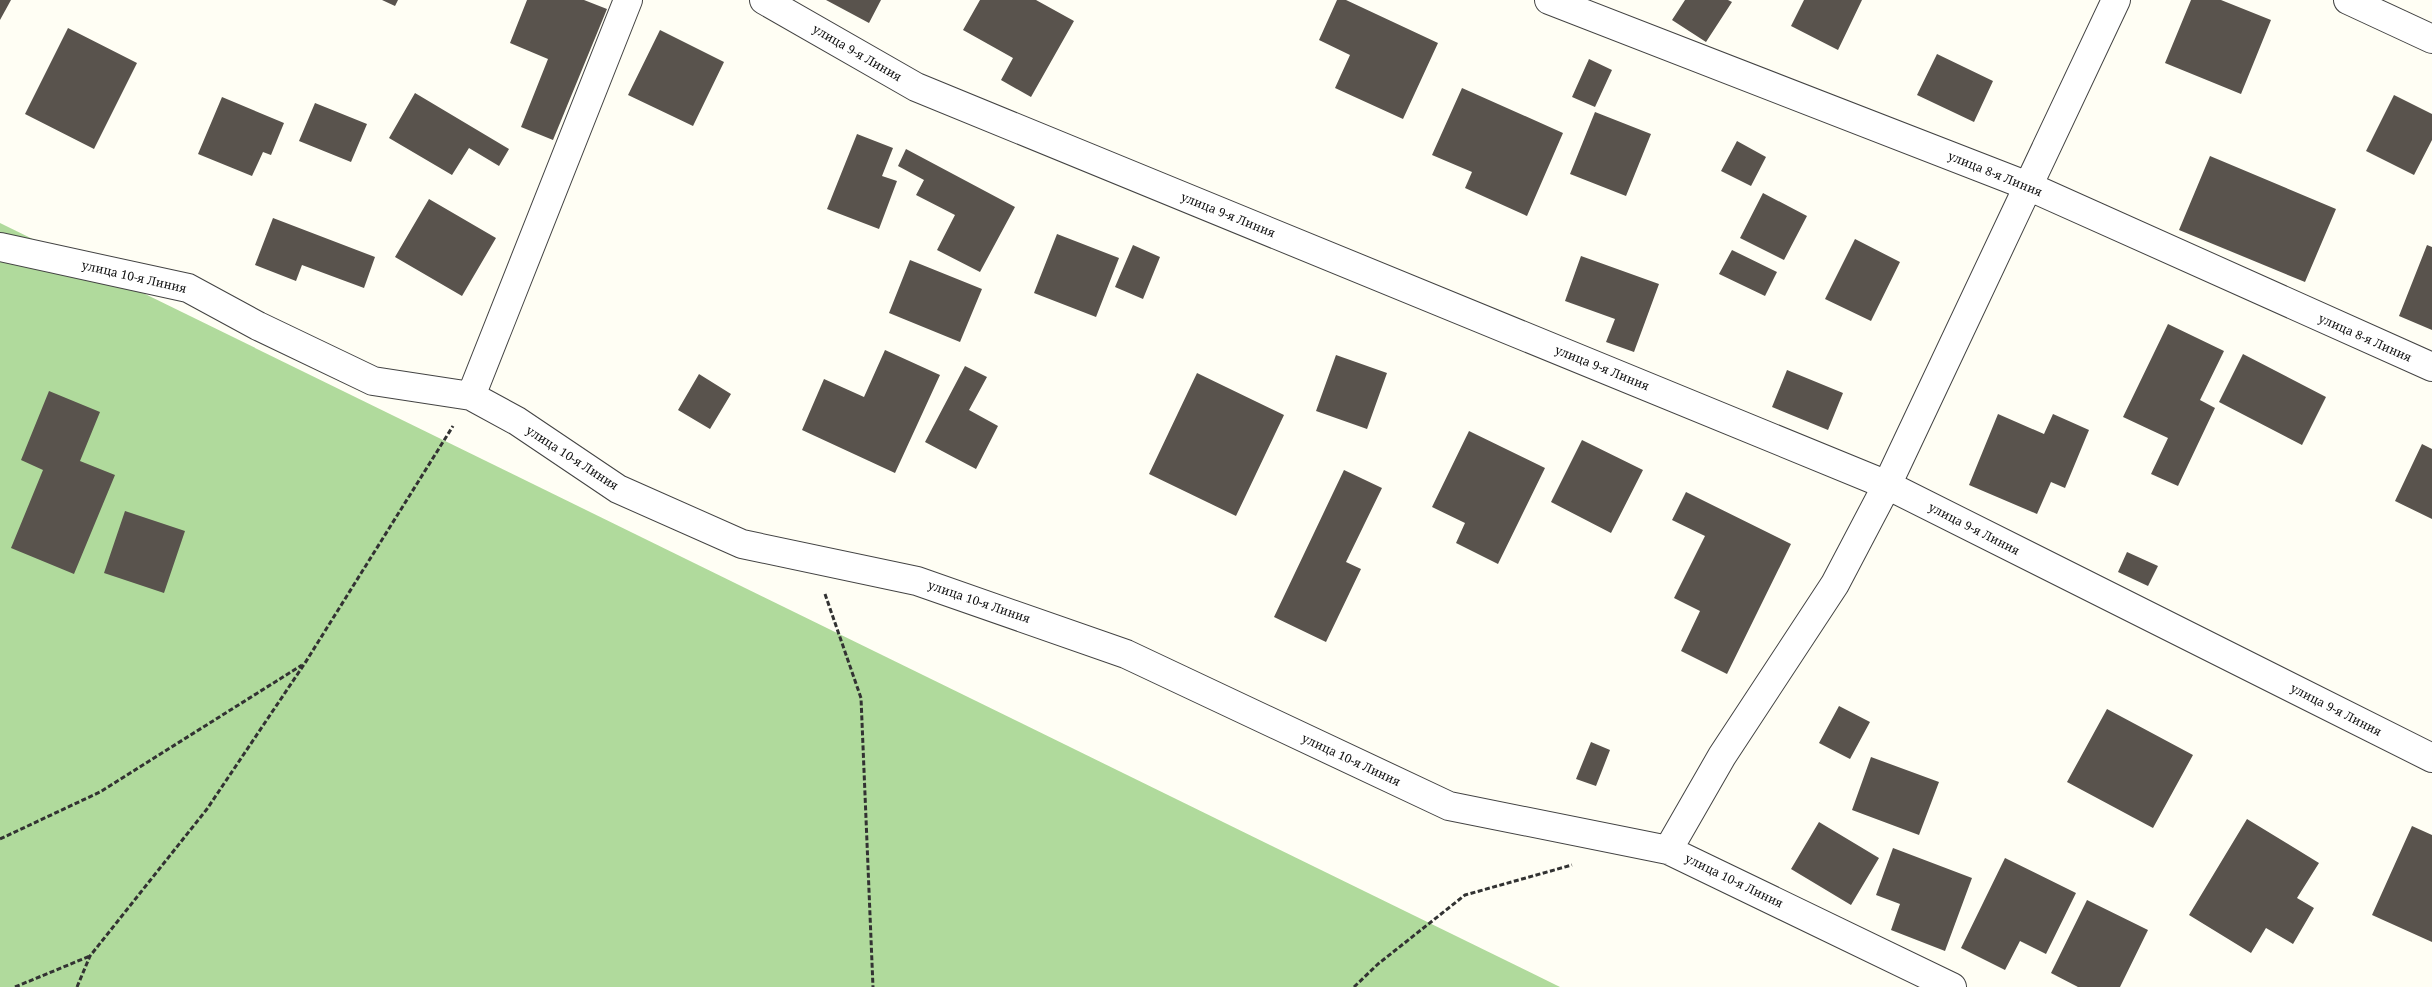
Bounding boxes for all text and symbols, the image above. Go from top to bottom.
street label: улица 9-я Линия [810,20,905,85]
street label: улица 8-я Линия [1945,147,2045,200]
street label: улица 9-я Линия [1178,188,1278,241]
street label: улица 10-я Линия [80,256,188,297]
street label: улица 8-я Линия [2316,309,2415,366]
street label: улица 9-я Линия [1552,341,1652,394]
street label: улица 10-я Линия [523,421,622,494]
street label: улица 9-я Линия [1926,498,2023,559]
street label: улица 10-я Линия [926,576,1033,627]
street label: улица 9-я Линия [2288,679,2385,740]
street label: улица 10-я Линия [1299,729,1403,790]
street label: улица 10-я Линия [1682,849,1786,912]

